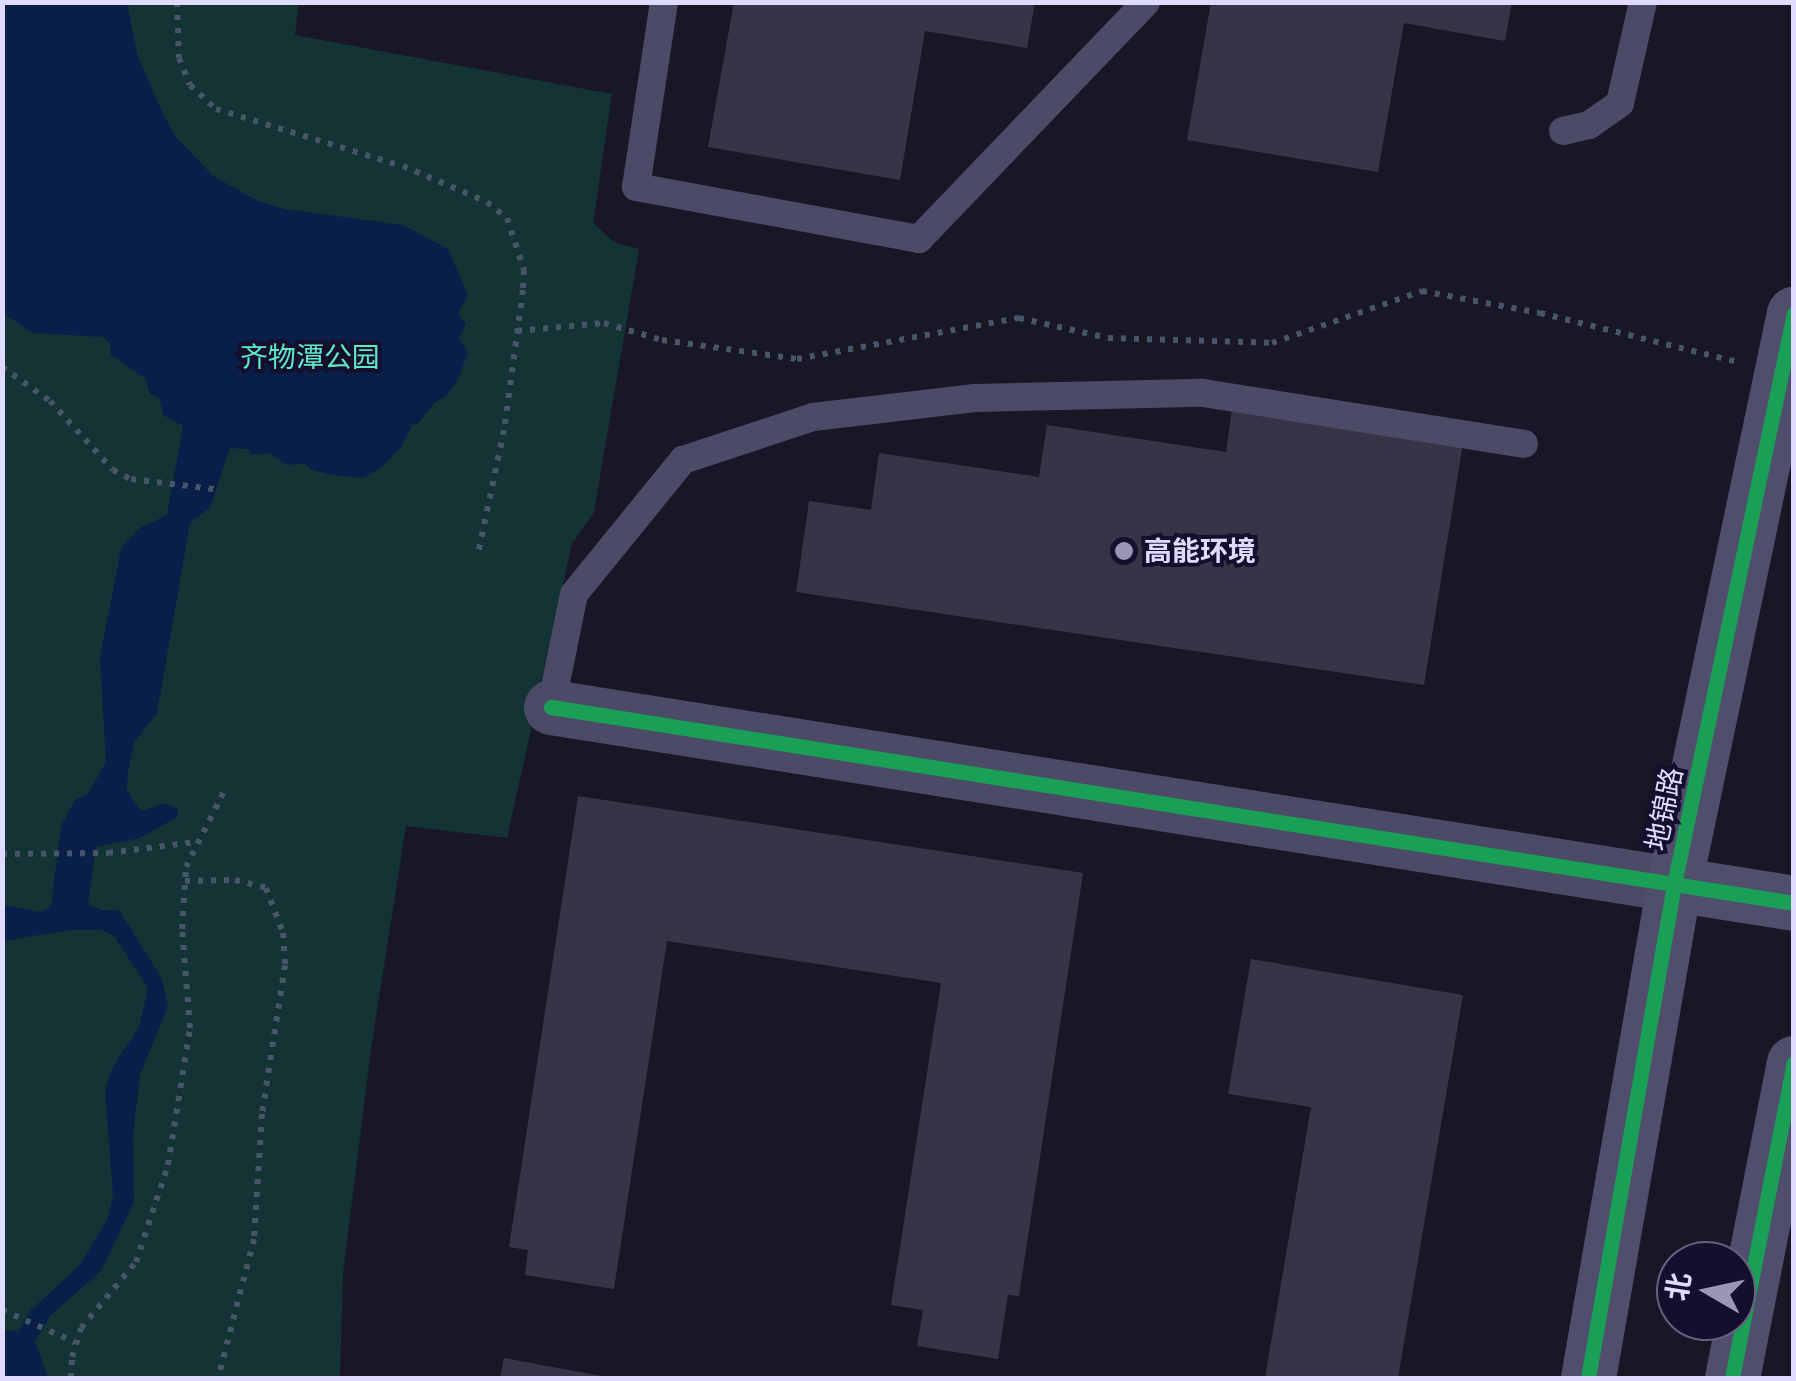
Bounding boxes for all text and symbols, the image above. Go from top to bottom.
park label: 齐物潭公园 [240,340,380,374]
place label: 高能环境 [1144,534,1256,568]
marker: 高能环境 [1113,540,1135,562]
street label: 地锦路 [1639,764,1689,854]
north arrow [1656,1241,1756,1341]
text: 北 [1658,1270,1698,1303]

